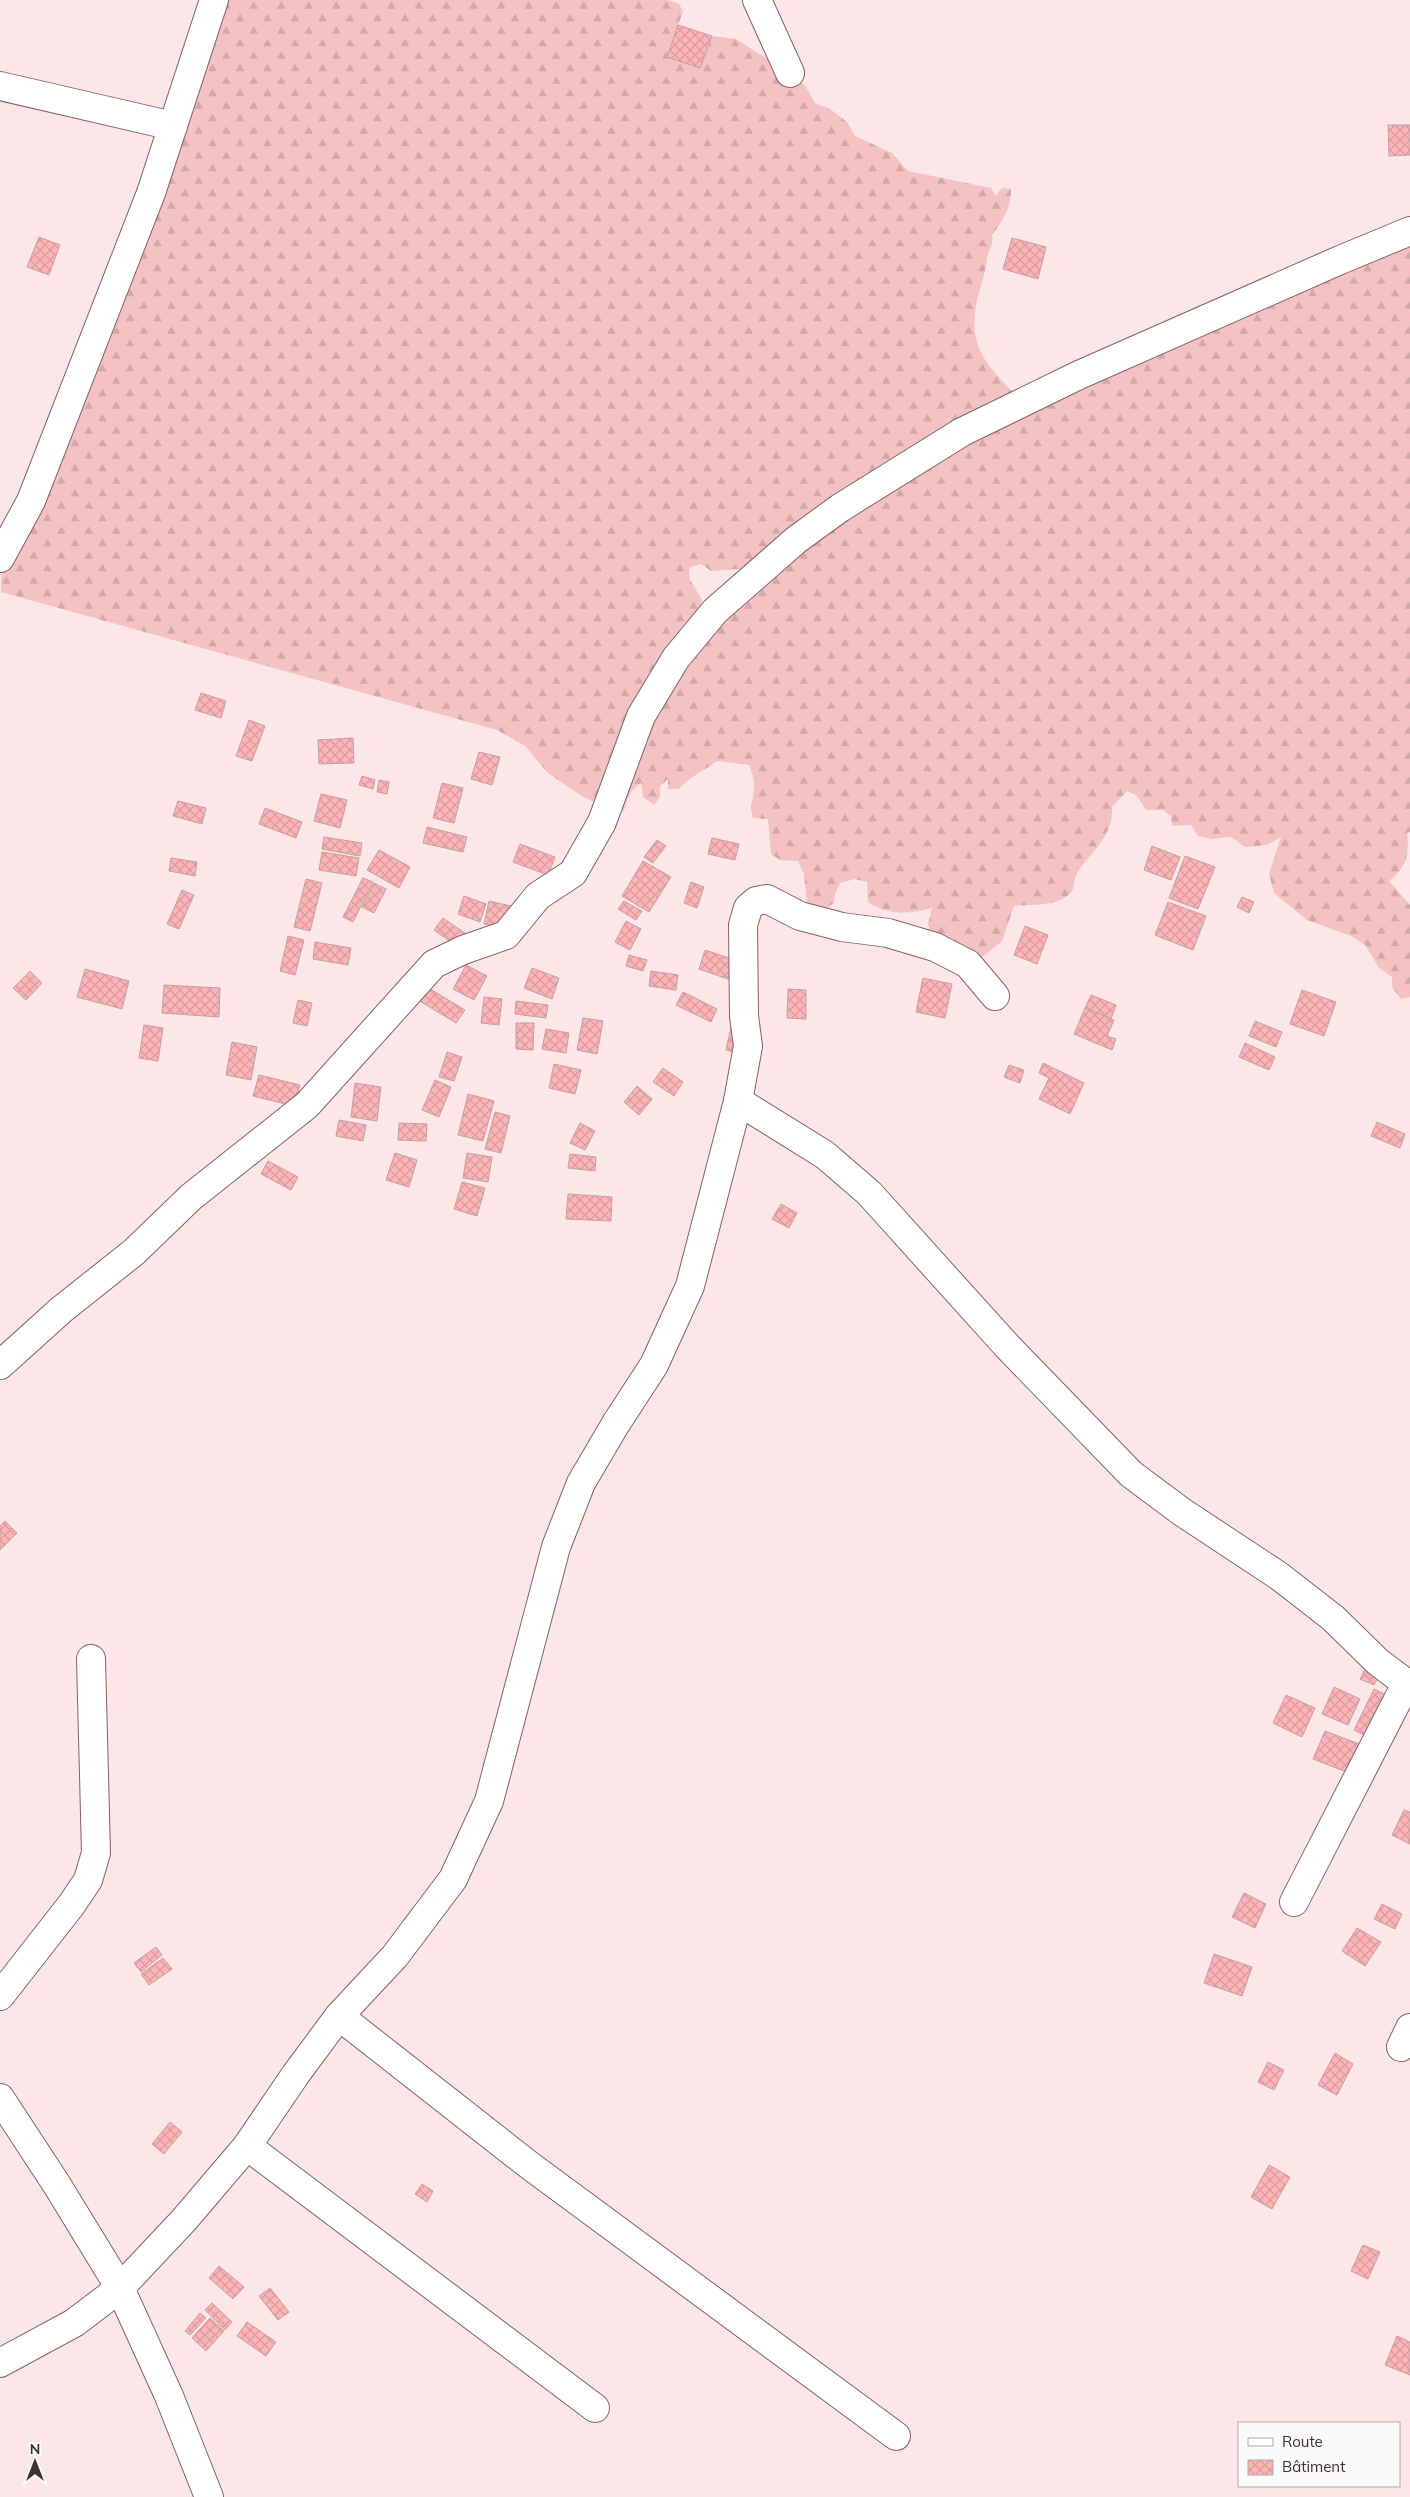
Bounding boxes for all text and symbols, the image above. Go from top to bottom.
legend [1238,2422,1400,2487]
text: Route [1282,2432,1323,2451]
north arrow [10,2437,60,2487]
text: N [30,2440,40,2458]
text: Bâtiment [1282,2457,1345,2476]

